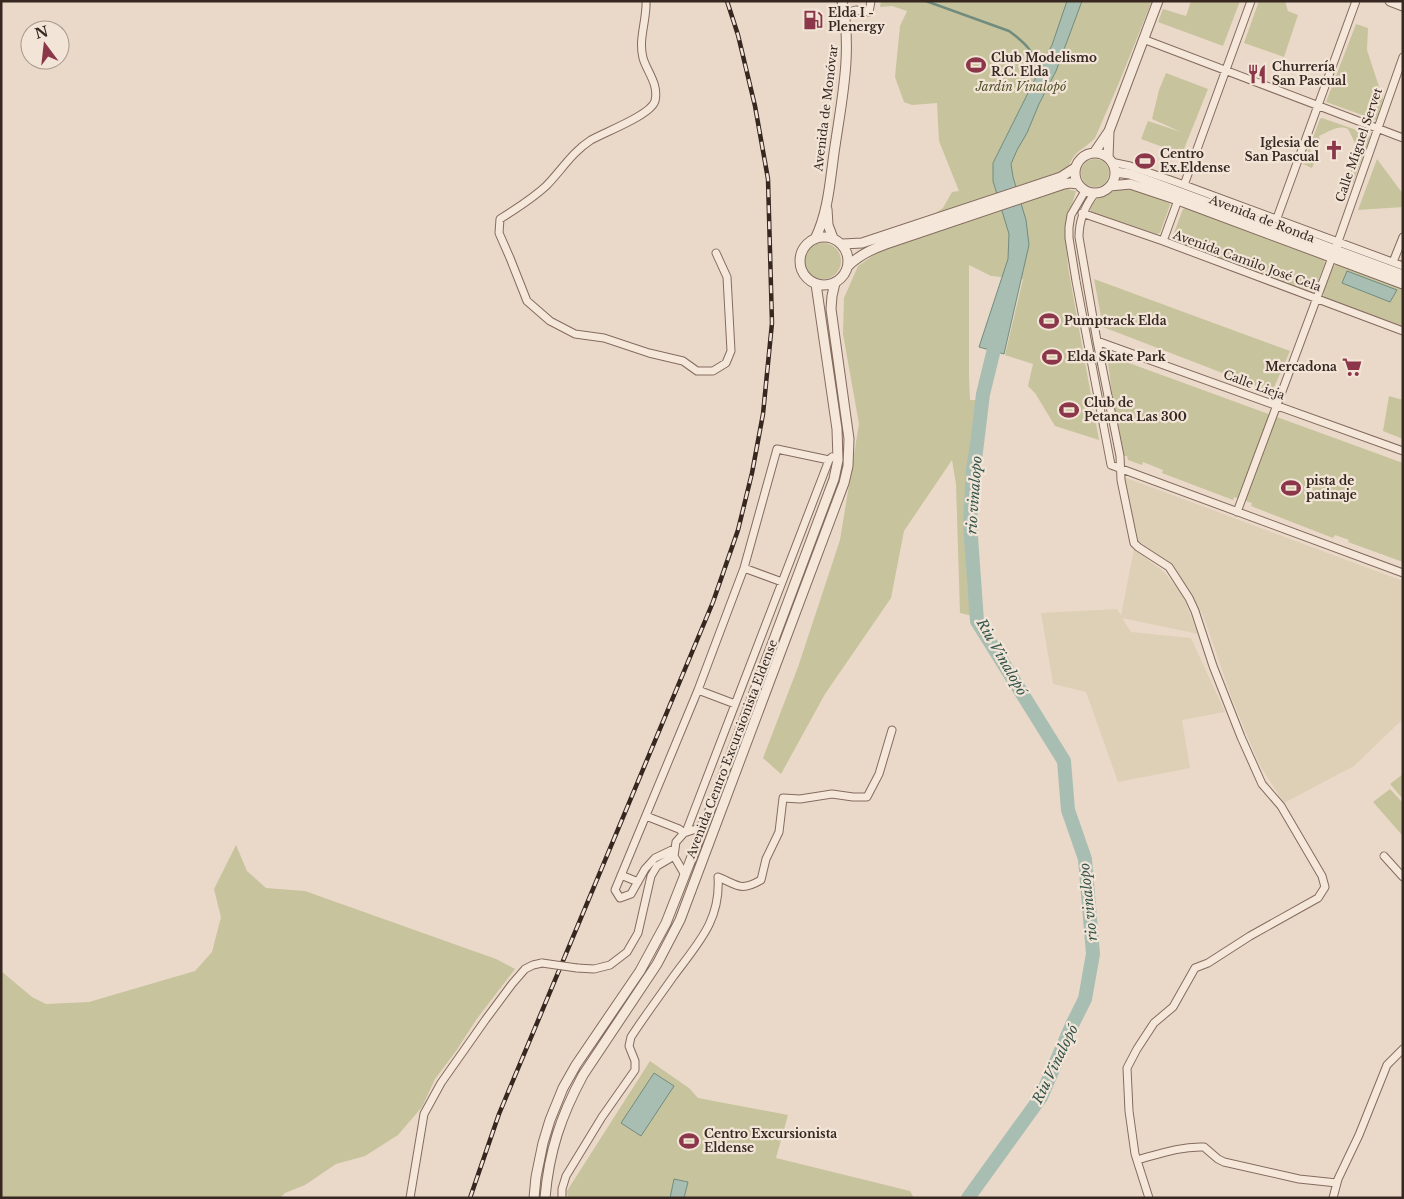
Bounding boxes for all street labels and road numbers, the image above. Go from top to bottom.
street label: Avenida de Monóvar [810,44,841,173]
street label: Calle Miguel Servet [1332,85,1385,204]
street label: Avenida de Ronda [1206,191,1317,246]
street label: Avenida Camilo José Cela [1170,226,1324,294]
street label: Calle Lieja [1221,366,1287,403]
street label: Avenida Centro Excursionista Eldense [682,637,780,861]

